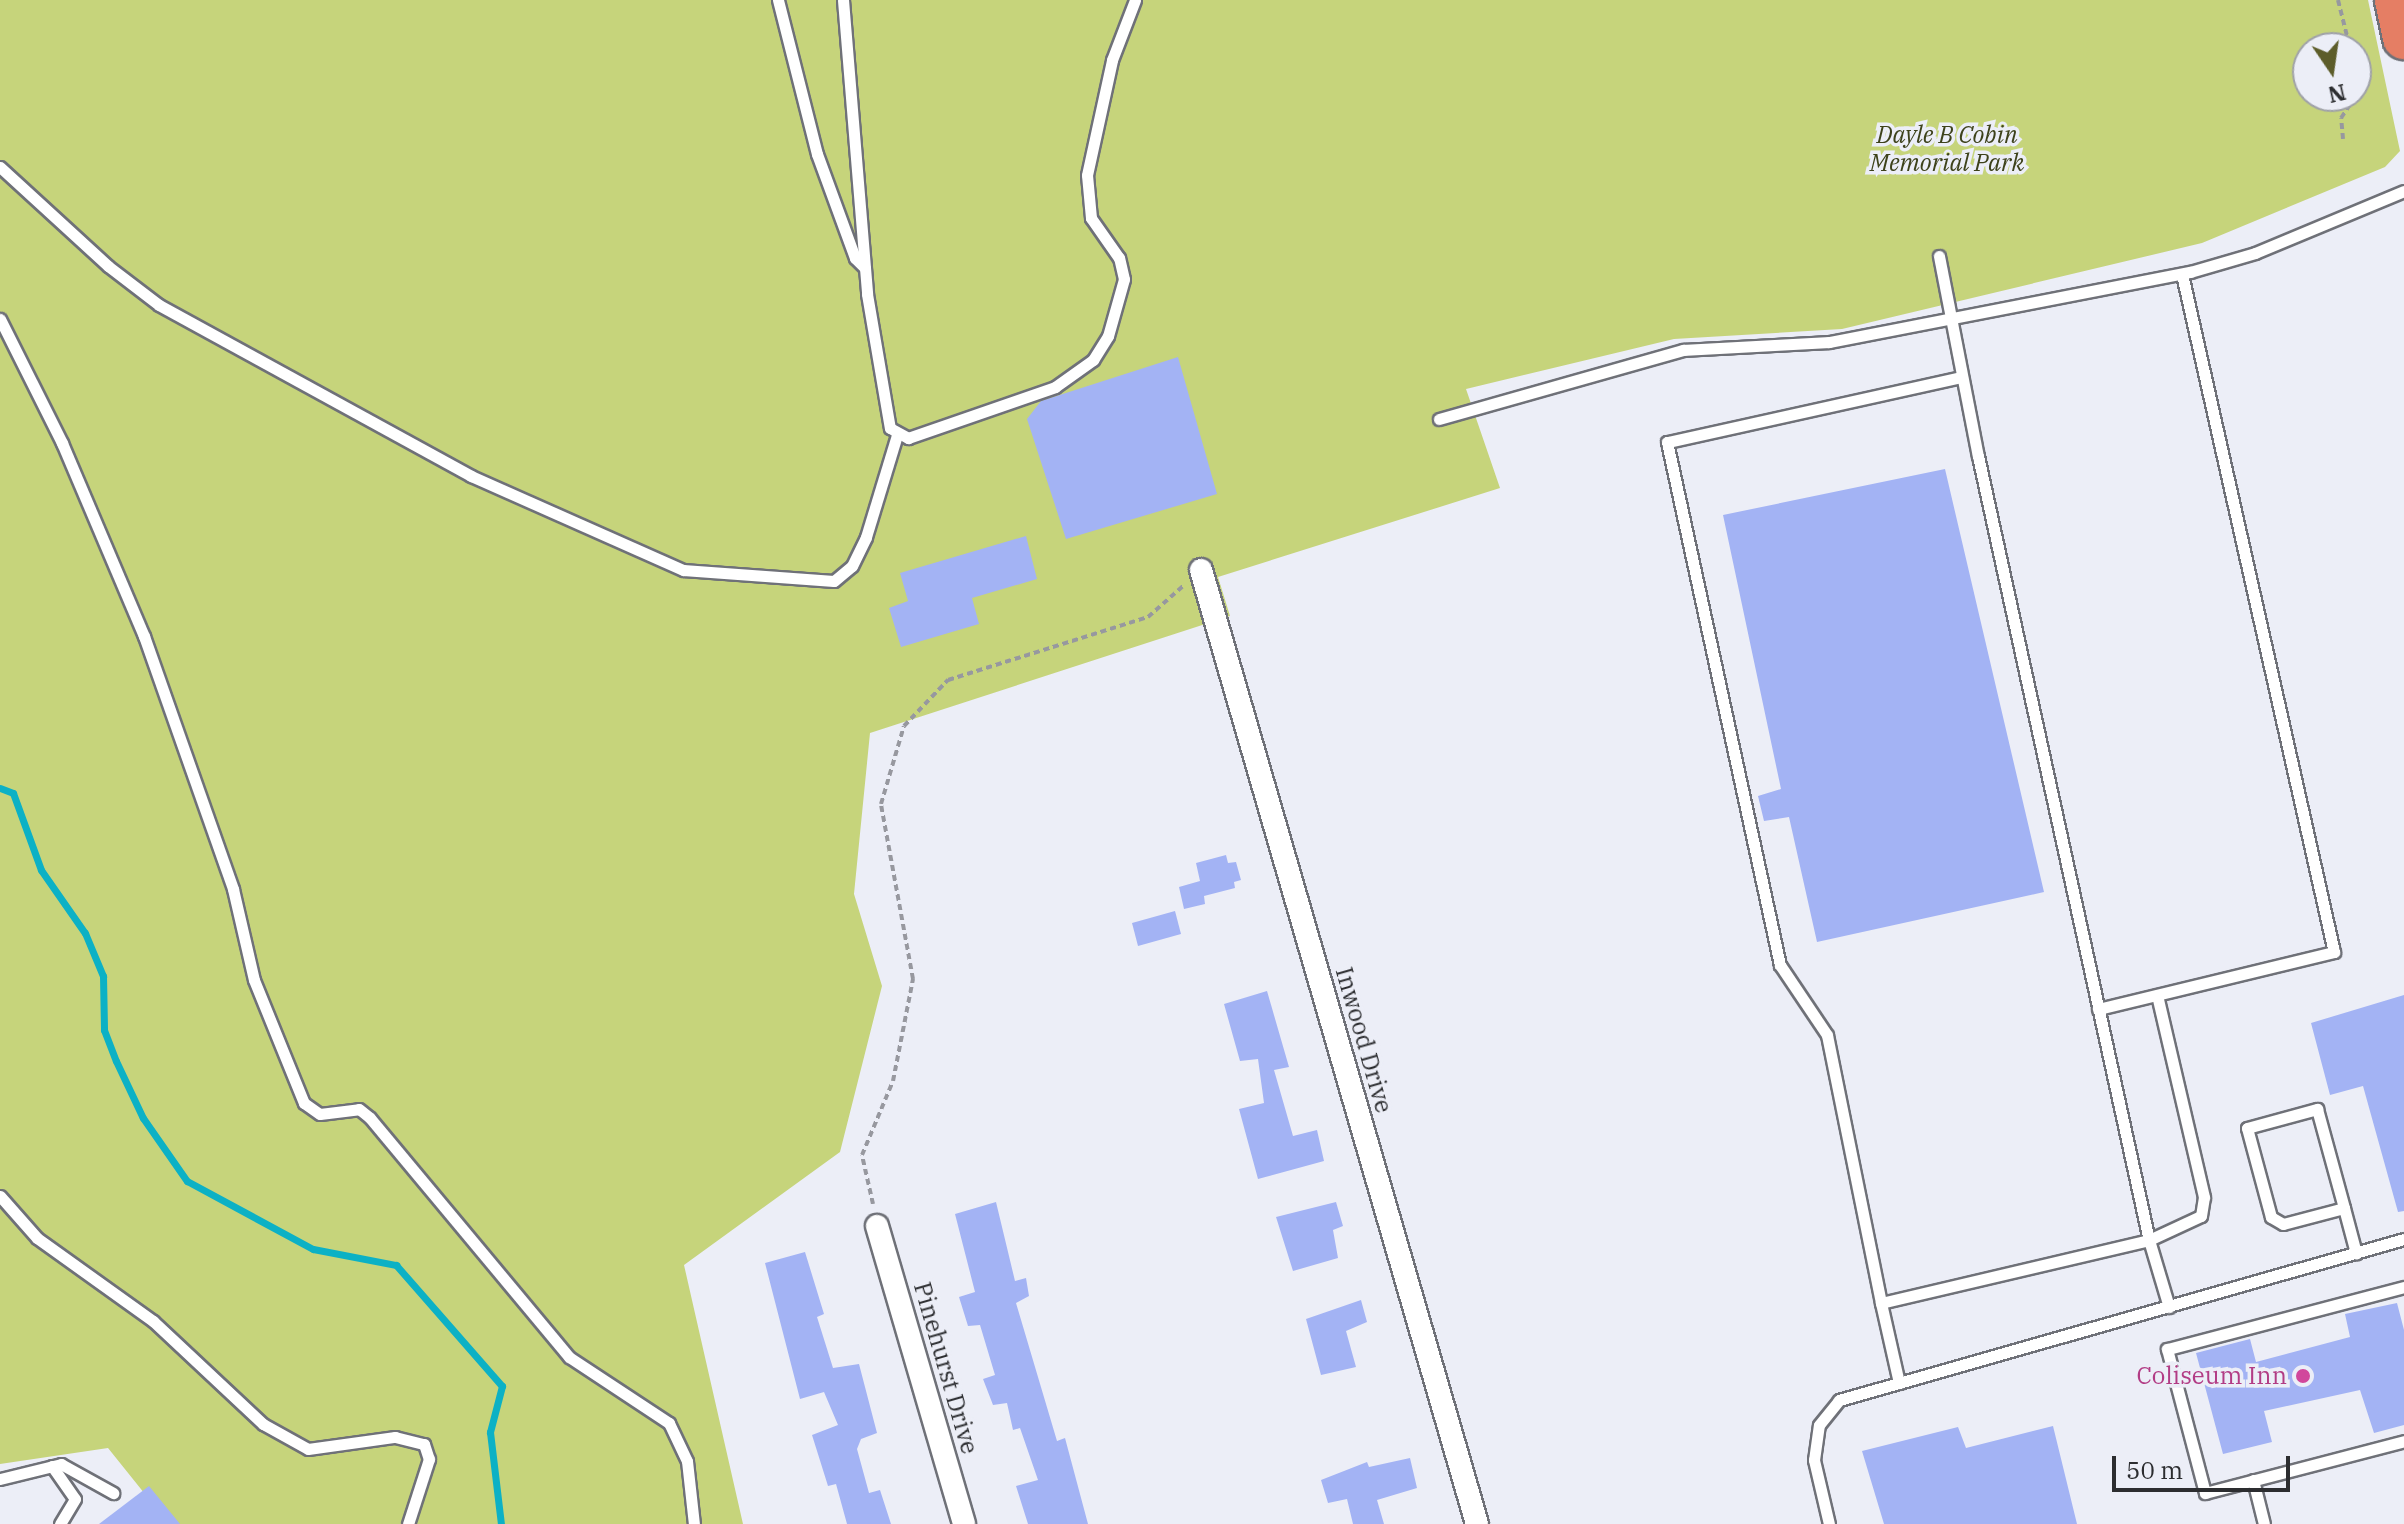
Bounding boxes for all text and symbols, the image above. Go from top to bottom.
north arrow [2292,32,2372,112]
text: N [2325,78,2349,110]
park label: Dayle B Cobin Memorial Park [1870,121,2024,177]
street label: Inwood Drive [1329,964,1399,1116]
street label: Pinehurst Drive [908,1279,984,1457]
place label: Coliseum Inn [2137,1362,2287,1390]
marker: Coliseum Inn [2294,1367,2312,1385]
scale bar [2116,1440,2294,1490]
text: 50 m [2126,1454,2183,1486]

